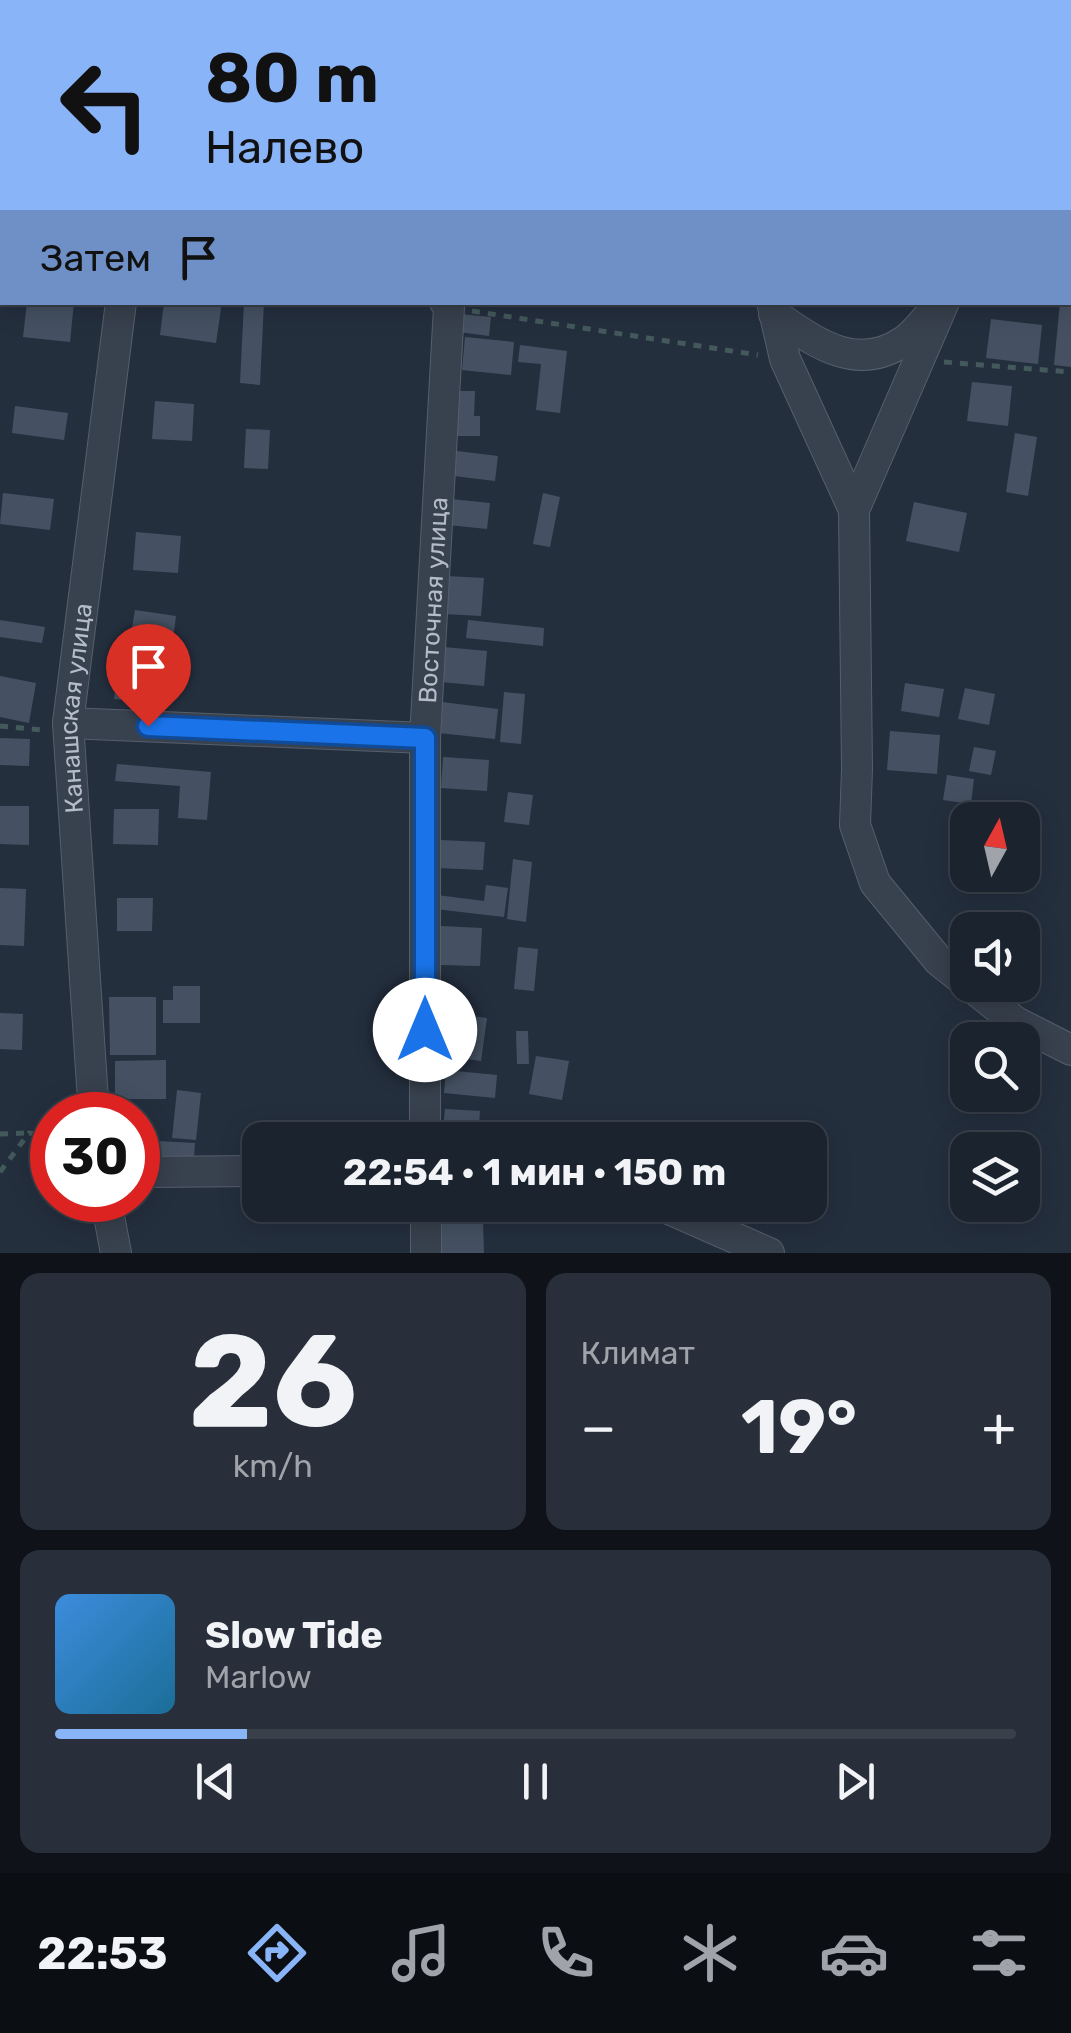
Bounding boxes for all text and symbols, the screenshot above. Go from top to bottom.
text: 80 m [205,37,379,120]
icon: left [40,40,170,170]
text: Налево [205,121,364,174]
icon: arrive [171,230,226,285]
text: Затем [40,235,151,281]
street label: Восточная улица [413,496,453,704]
street label: Канашская улица [54,601,98,814]
pin [106,624,191,727]
icon: arrive [121,639,176,694]
north arrow [950,802,1040,892]
map controls [950,802,1040,1222]
button: sound [950,912,1040,1002]
position arrow [373,978,477,1082]
button: search [950,1022,1040,1112]
speed limit sign: 30 [30,1092,160,1222]
button: layers [950,1132,1040,1222]
text: 22:54 · 1 мин · 150 m [343,1149,726,1195]
text: 26 [188,1304,357,1459]
text: Климат [581,1334,695,1372]
text: 19° [741,1383,857,1472]
text: − [581,1395,616,1460]
text: + [982,1395,1016,1460]
text: km/h [233,1447,313,1485]
text: Slow Tide [205,1612,383,1658]
text: Marlow [205,1658,312,1696]
icon: previous [188,1754,243,1809]
icon: pause [508,1754,563,1809]
icon: next [828,1754,883,1809]
icon: directions [242,1918,312,1988]
icon: music [386,1918,456,1988]
icon: phone [531,1918,601,1988]
icon: climate [675,1918,745,1988]
icon: car [819,1918,889,1988]
icon: filters [964,1918,1034,1988]
text: 22:53 [37,1927,168,1980]

